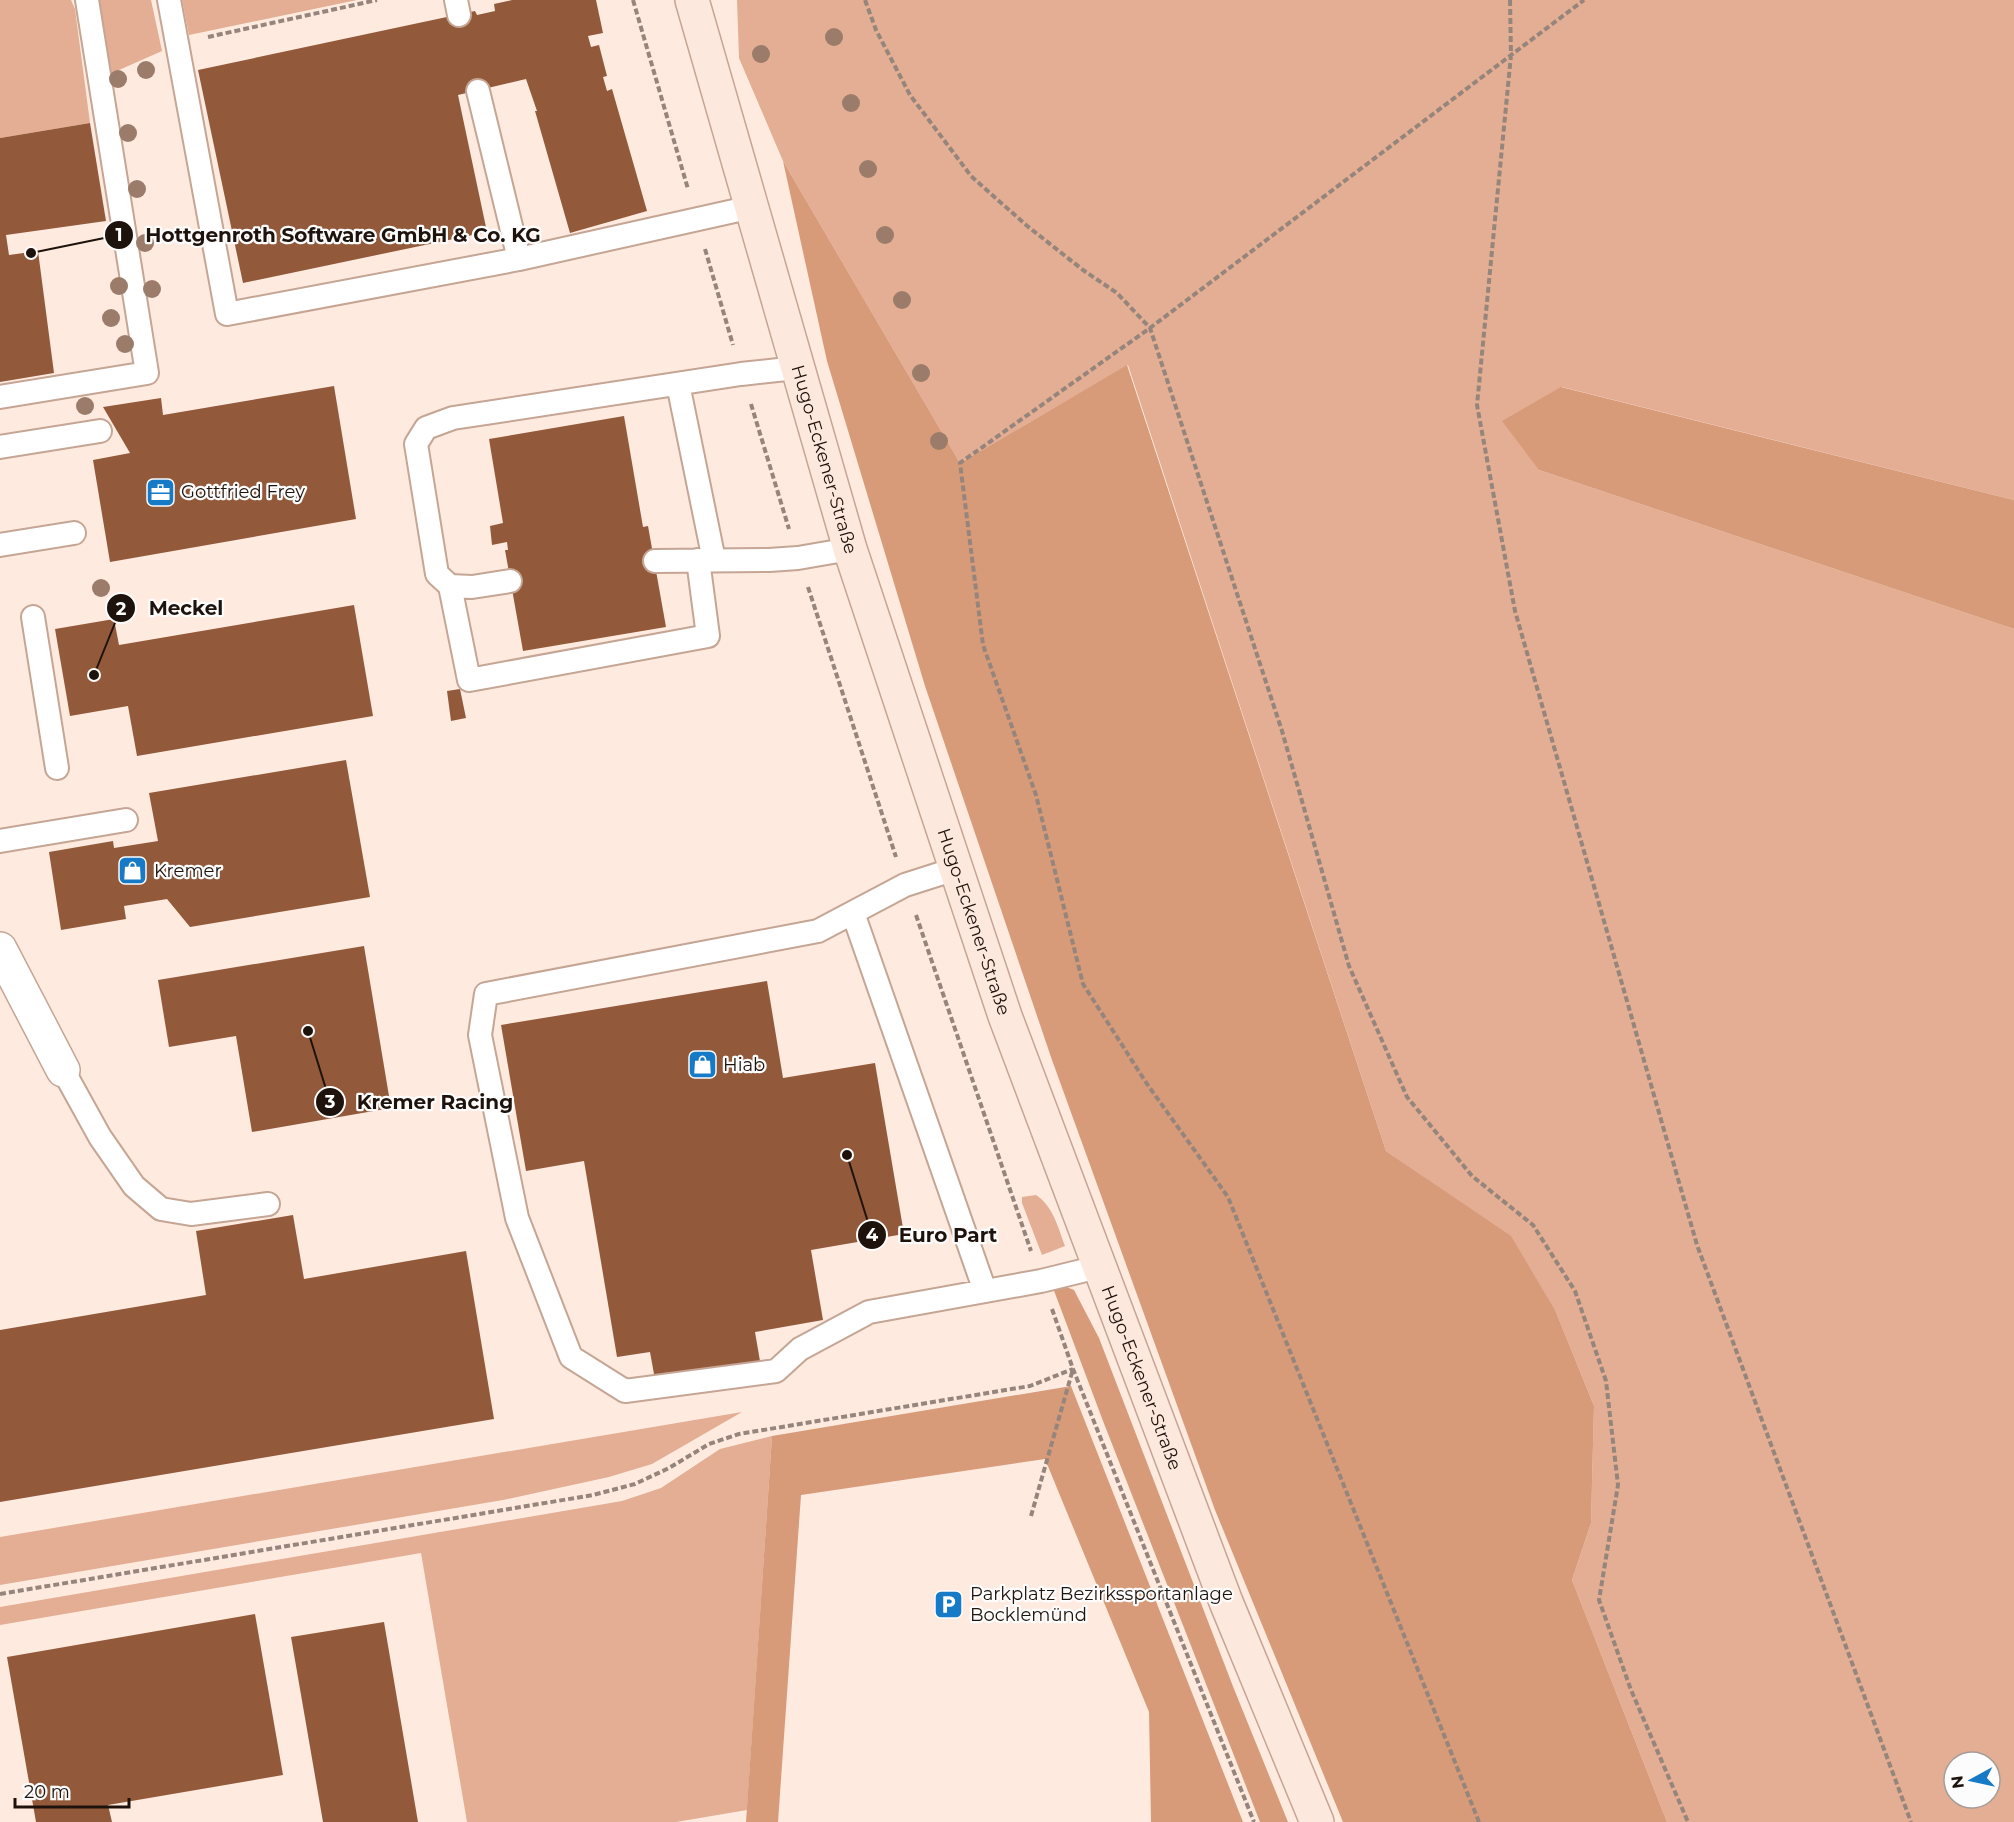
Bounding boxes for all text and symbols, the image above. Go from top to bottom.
callout: Hottgenroth Software GmbH & Co. KG [104,216,553,254]
text: Hottgenroth Software GmbH & Co. KG [145,223,541,247]
text: 1 [115,224,123,246]
street label: Hugo-Eckener-Straße [787,362,862,557]
office icon: Gottfried Frey [144,476,176,508]
place label: Gottfried Frey [181,481,305,503]
callout: Meckel [106,589,235,627]
text: Meckel [149,596,223,620]
text: 2 [116,598,127,620]
street label: Hugo-Eckener-Straße [932,825,1015,1018]
shop icon: Kremer [117,855,149,887]
place label: Kremer [154,860,222,882]
shop icon: Hiab [686,1049,718,1081]
place label: Hiab [723,1054,765,1076]
callout: Kremer Racing [315,1083,525,1121]
text: Kremer Racing [357,1090,513,1114]
text: 3 [324,1091,336,1113]
callout: Euro Part [857,1216,1009,1254]
text: Euro Part [899,1223,998,1247]
text: 4 [866,1224,879,1246]
street label: Hugo-Eckener-Straße [1097,1282,1186,1473]
place label: Parkplatz Bezirkssportanlage Bocklemünd [970,1583,1233,1626]
parking icon: Parkplatz Bezirkssportanlage Bocklemünd [933,1588,965,1620]
north arrow [1942,1750,2002,1810]
scale bar [15,1771,129,1809]
text: N [1947,1774,1968,1790]
text: 20 m [24,1781,70,1803]

